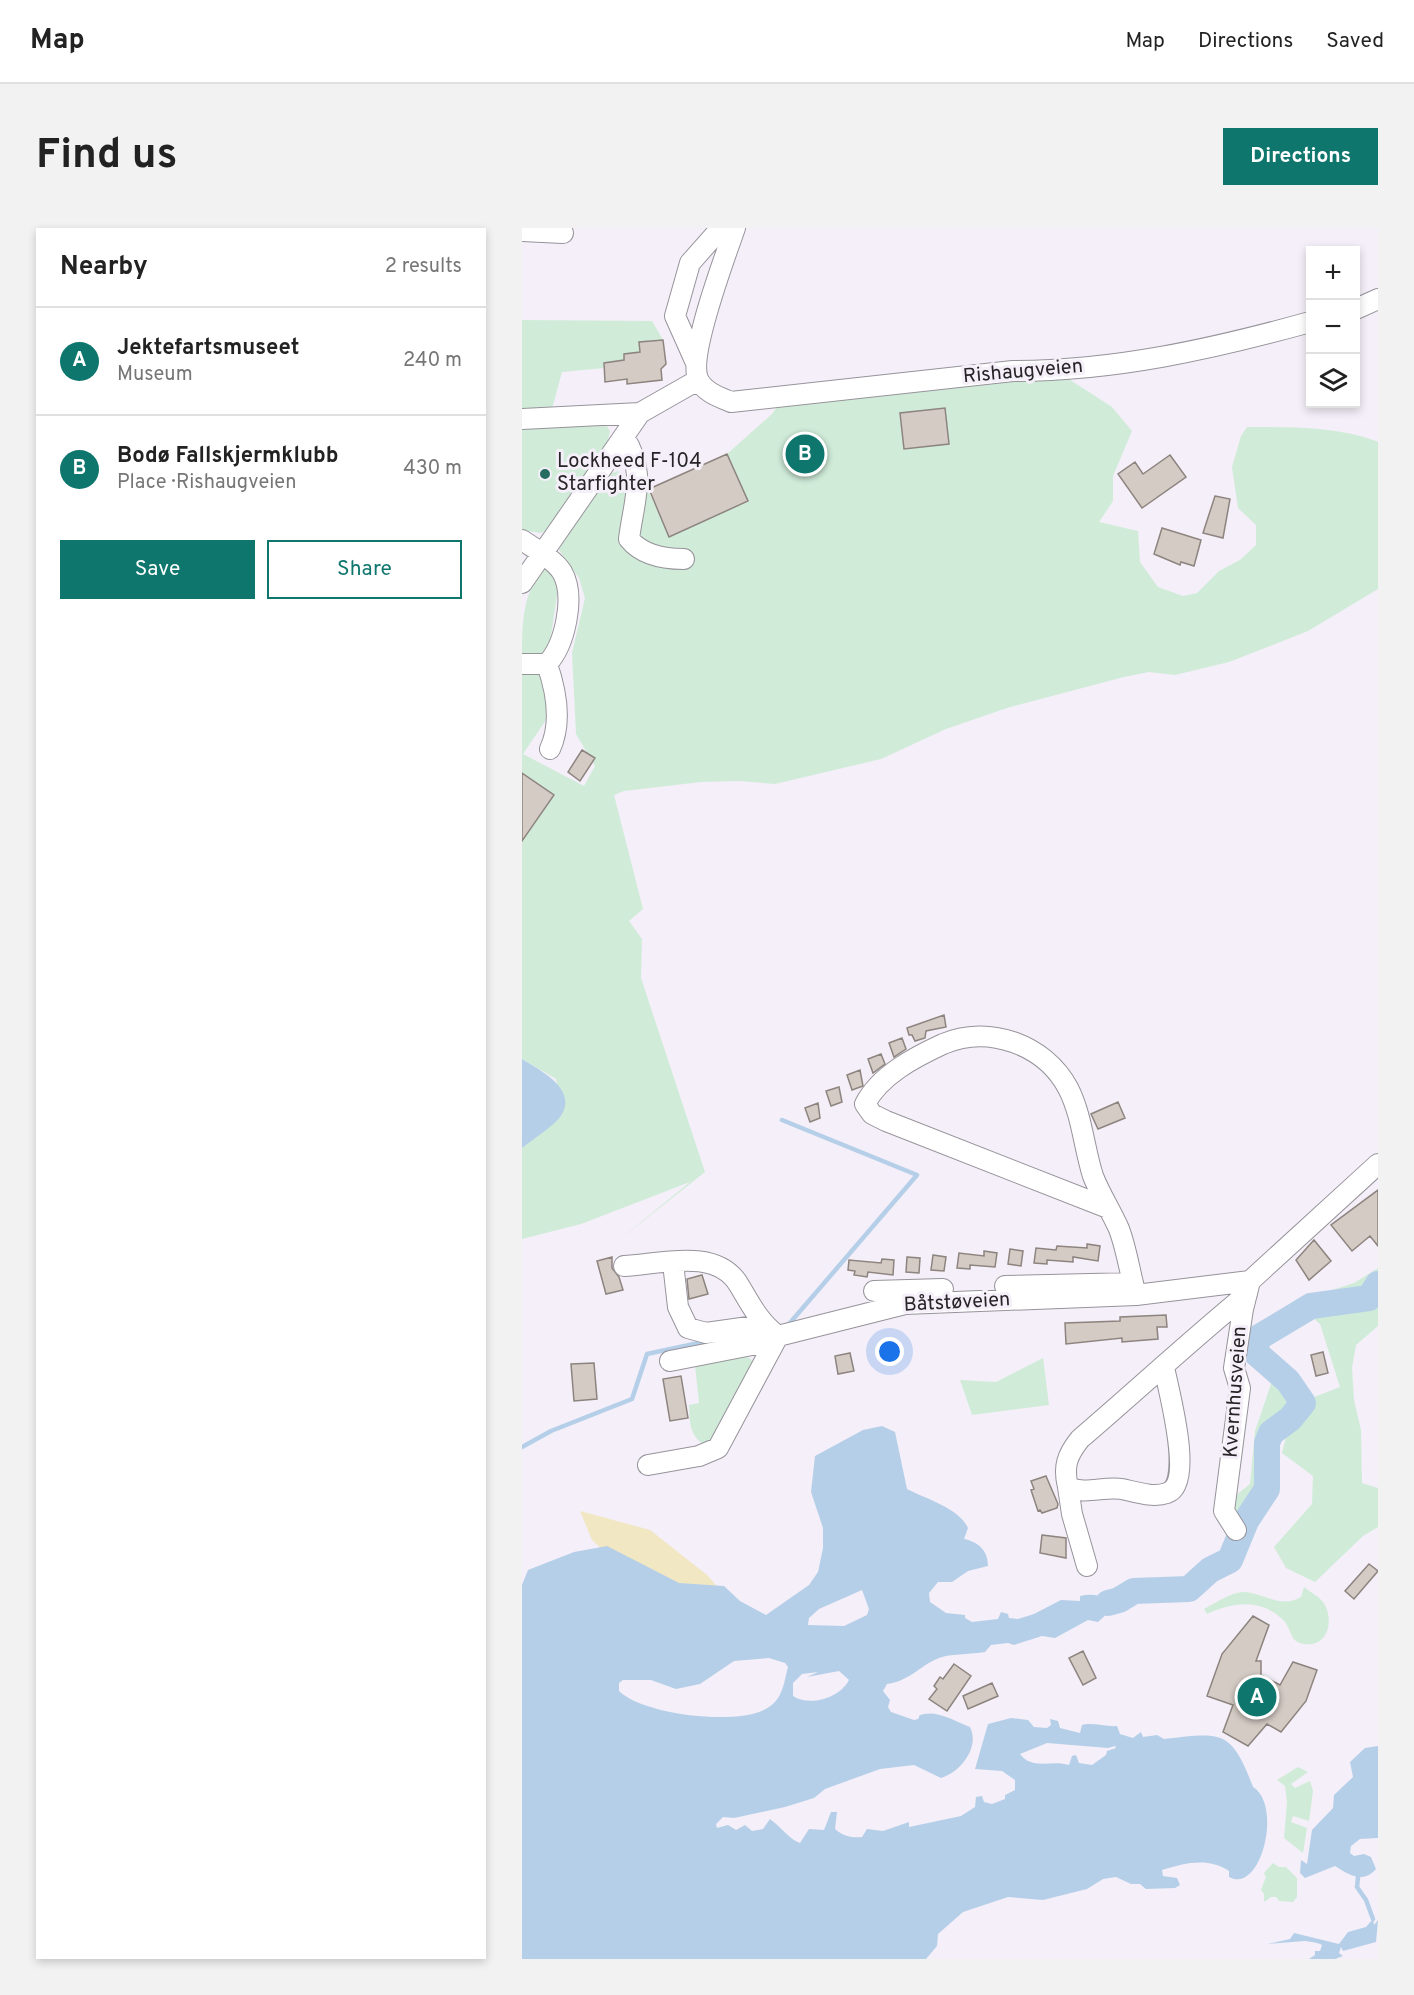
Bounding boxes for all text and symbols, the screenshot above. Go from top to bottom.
text: Map [30,23,85,59]
text: Map [1125,28,1165,55]
text: Directions [1198,28,1293,55]
text: Saved [1326,28,1384,55]
button: Directions [1223,128,1378,185]
text: Find us [36,130,177,183]
map controls [1306,246,1360,408]
button: + [1306,246,1360,300]
text: Nearby [60,251,148,284]
text: 2 results [385,254,462,280]
button: − [1306,300,1360,354]
text: Jektefartsmuseet [117,335,299,362]
text: A [72,348,87,374]
text: 240 m [403,348,462,374]
street label: Rishaugveien [962,354,1084,390]
button: layers [1306,354,1360,408]
text: Museum [117,362,193,388]
pin: B [786,432,824,476]
text: Bodø Fallskjermklubb [117,443,338,470]
place label: Lockheed F-104 Starfighter [557,449,702,498]
text: B [73,456,86,482]
text: 430 m [403,456,462,482]
marker: Lockheed F-104 Starfighter [538,467,552,481]
text: Place · Rishaugveien [117,470,296,496]
button: Save [60,540,255,599]
button: Share [267,540,462,599]
street label: Båtstøveien [903,1287,1011,1319]
street label: Kvernhusveien [1218,1325,1254,1459]
your location [875,1337,904,1366]
pin: A [1238,1674,1276,1720]

